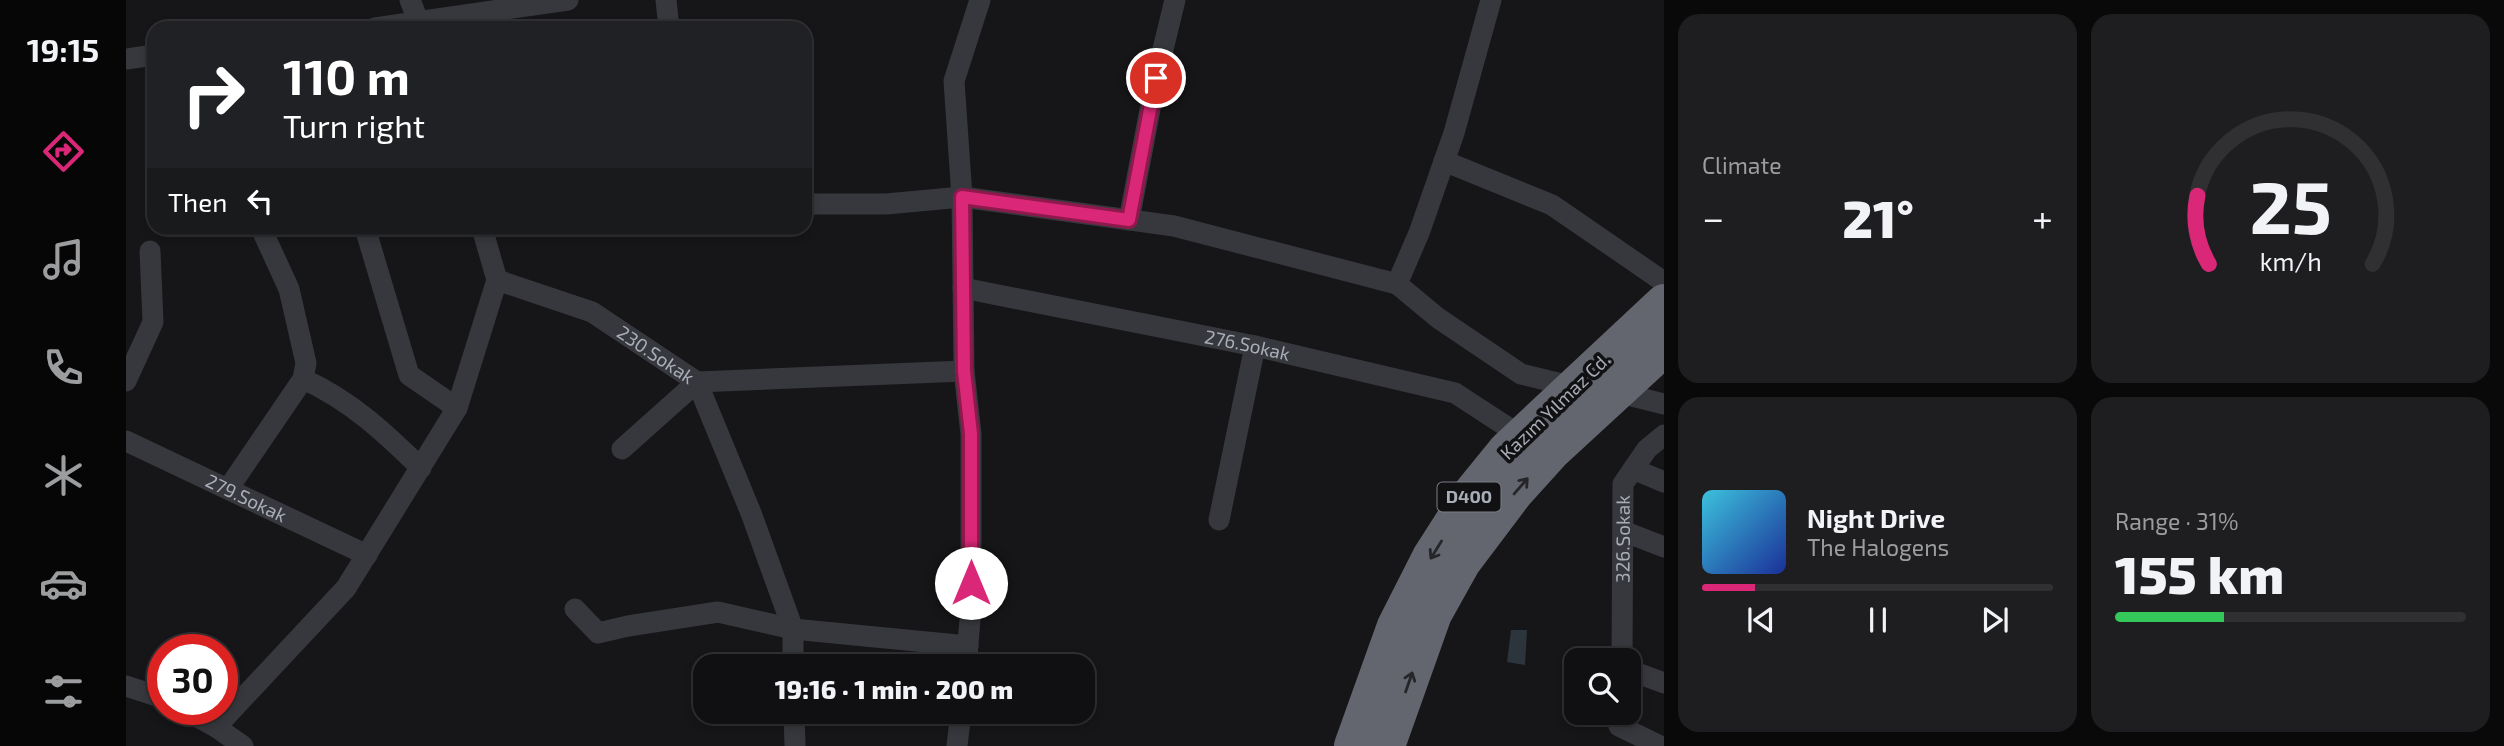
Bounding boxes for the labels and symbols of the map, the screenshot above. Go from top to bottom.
pin [1126,48,1186,108]
street label: 230.Sokak [613,320,699,388]
street label: 276.Sokak [1203,324,1293,365]
street label: Kazım Yılmaz Cd. [1495,347,1614,464]
street label: 279.Sokak [202,468,291,527]
one-way arrow [1513,477,1529,495]
road number: D400 [1438,482,1500,512]
street label: 326.Sokak [1610,495,1634,583]
one-way arrow [1429,539,1443,559]
position arrow [934,546,1008,620]
speed limit sign: 30 [147,634,238,725]
one-way arrow [1404,671,1416,693]

